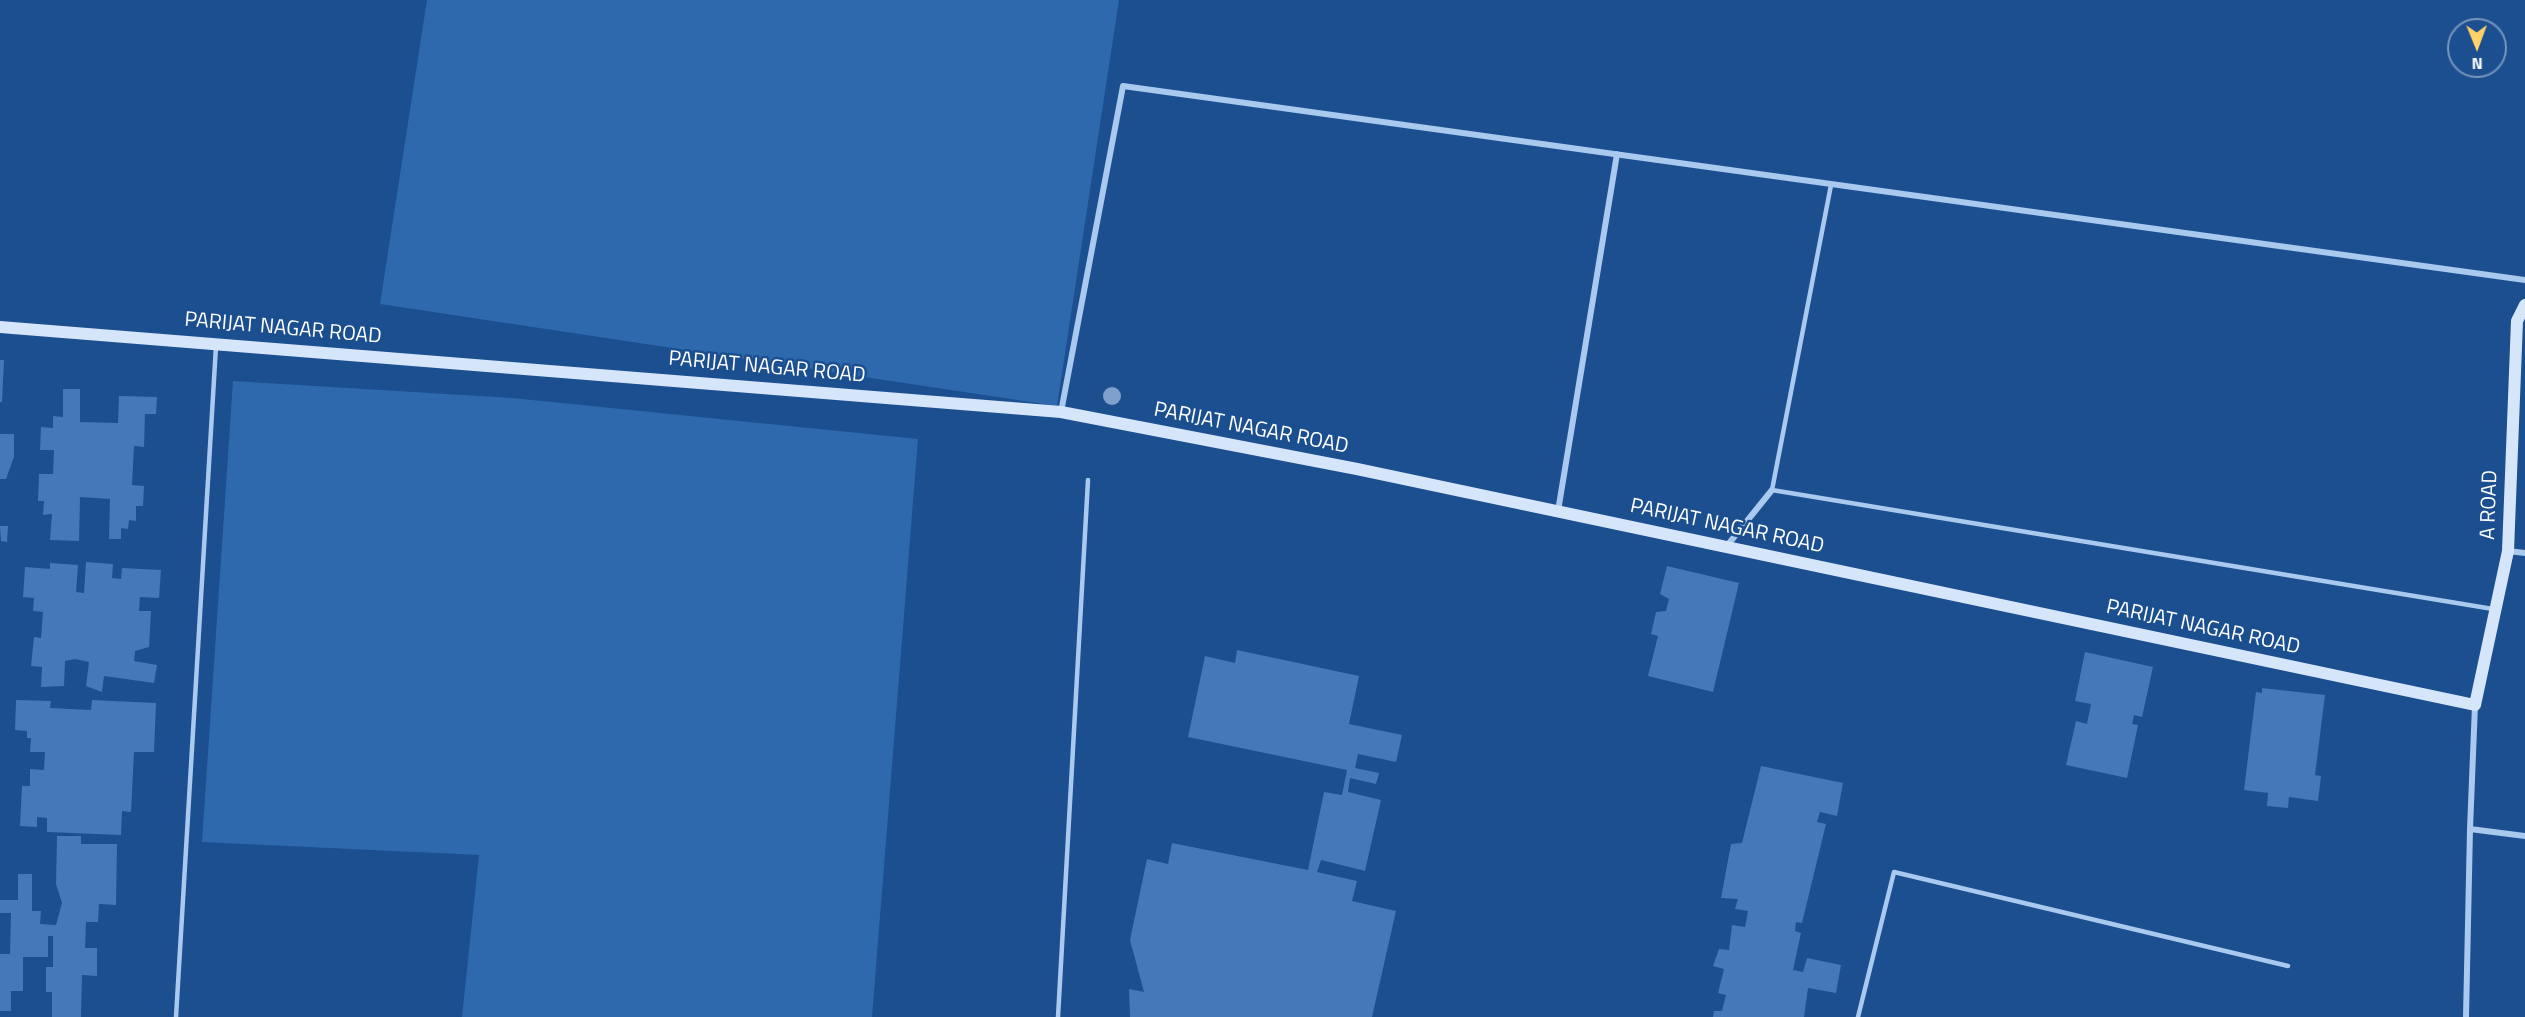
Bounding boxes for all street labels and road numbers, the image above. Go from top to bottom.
street label: PARIJAT NAGAR ROAD [183,308,383,350]
street label: PARIJAT NAGAR ROAD [667,347,867,389]
street label: PARIJAT NAGAR ROAD [1152,398,1350,460]
street label: A ROAD [2476,470,2504,540]
street label: PARIJAT NAGAR ROAD [1628,494,1826,560]
street label: PARIJAT NAGAR ROAD [2104,595,2302,661]

